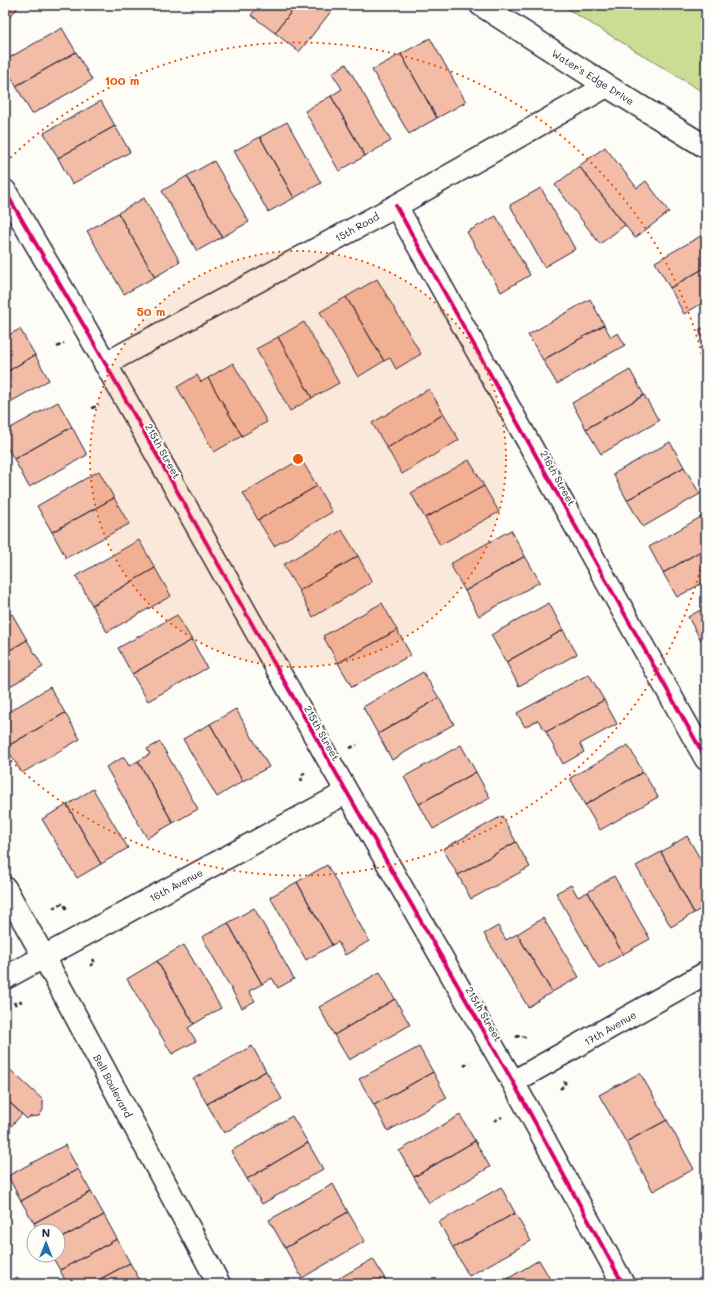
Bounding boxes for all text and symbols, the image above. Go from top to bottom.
street label: Water's Edge Drive [549,46,637,108]
text: 100 m [105,72,139,88]
street label: 15th Road [332,209,382,245]
text: 50 m [137,303,165,319]
street label: 215th Street [142,421,184,481]
street label: 216th Street [537,448,579,508]
centre of rings [291,452,305,466]
street label: 215th Street [301,703,343,763]
street label: 16th Avenue [147,865,205,905]
street label: 215th Street [463,984,505,1044]
street label: 17th Avenue [581,1007,639,1049]
street label: Bell Boulevard [90,1052,136,1120]
north arrow [26,1223,66,1263]
text: N [42,1225,50,1240]

